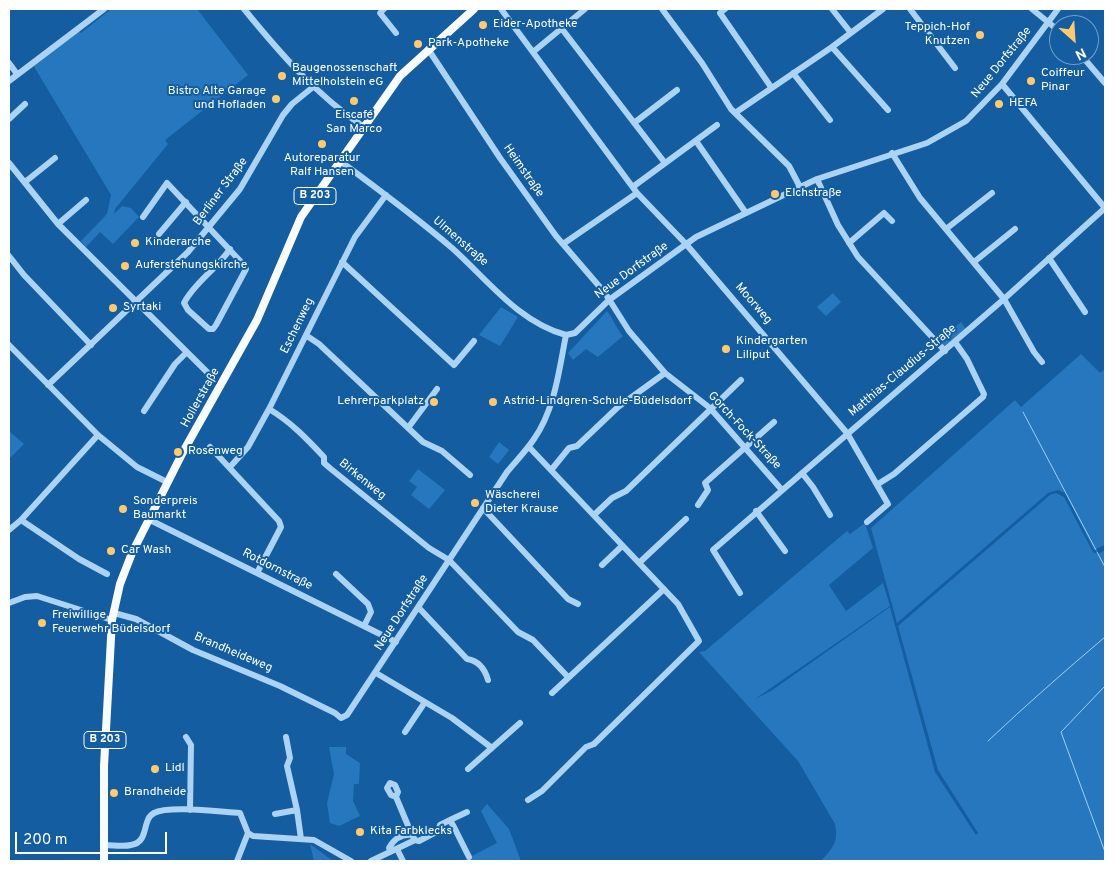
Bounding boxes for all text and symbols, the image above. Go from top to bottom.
north arrow [1049,15,1099,65]
place label: Eider-Apotheke [493,18,577,32]
marker: Eider-Apotheke [477,19,489,31]
place label: Teppich-Hof Knutzen [905,21,970,49]
street label: Neue Dorfstraße [969,24,1035,102]
marker: Teppich-Hof Knutzen [974,29,986,41]
place label: Park-Apotheke [428,37,509,51]
marker: Park-Apotheke [412,38,424,50]
text: N [1072,43,1089,63]
place label: Baugenossenschaft Mittelholstein eG [292,62,398,90]
place label: Coiffeur Pinar [1041,67,1085,95]
marker: Baugenossenschaft Mittelholstein eG [276,70,288,82]
marker: Coiffeur Pinar [1025,75,1037,87]
place label: Bistro Alte Garage und Hofladen [168,85,266,113]
marker: Bistro Alte Garage und Hofladen [270,93,282,105]
marker: Eiscafé San Marco [348,95,360,107]
place label: HEFA [1009,97,1038,111]
marker: HEFA [993,98,1005,110]
place label: Eiscafé San Marco [326,109,382,137]
marker: Autoreparatur Ralf Hansen [316,138,328,150]
street label: Heimstraße [499,142,547,200]
place label: Autoreparatur Ralf Hansen [284,152,360,180]
street label: Berliner Straße [191,155,251,229]
place label: Elchstraße [785,187,841,201]
road number: B 203 [294,188,336,205]
marker: Elchstraße [769,188,781,200]
street label: Ulmenstraße [429,214,491,270]
place label: Kinderarche [145,236,211,250]
marker: Kinderarche [129,237,141,249]
street label: Neue Dorfstraße [592,239,672,303]
place label: Auferstehungskirche [135,259,247,273]
marker: Auferstehungskirche [119,260,131,272]
street label: Moorweg [731,280,775,328]
street label: Eschenweg [278,296,318,356]
place label: Syrtaki [123,301,161,315]
marker: Syrtaki [107,302,119,314]
street label: Matthias-Claudius-Straße [846,322,960,420]
place label: Kindergarten Liliput [736,335,807,363]
marker: Kindergarten Liliput [720,343,732,355]
street label: Hollerstraße [179,366,223,430]
street label: Gorch-Fock-Straße [704,389,784,473]
place label: Lehrerparkplatz [337,395,424,409]
place label: Astrid-Lindgren-Schule-Büdelsdorf [503,395,692,409]
marker: Lehrerparkplatz [428,396,440,408]
marker: Astrid-Lindgren-Schule-Büdelsdorf [487,396,499,408]
place label: Rosenweg [188,445,243,459]
marker: Rosenweg [172,446,184,458]
street label: Birkenweg [335,457,389,503]
place label: Wäscherei Dieter Krause [485,489,558,517]
place label: Sonderpreis Baumarkt [133,495,198,523]
marker: Wäscherei Dieter Krause [469,497,481,509]
marker: Sonderpreis Baumarkt [117,503,129,515]
place label: Car Wash [121,544,171,558]
marker: Car Wash [105,545,117,557]
street label: Rotdornstraße [240,546,314,594]
street label: Neue Dorfstraße [372,572,432,654]
place label: Freiwillige Feuerwehr Büdelsdorf [52,609,170,637]
marker: Freiwillige Feuerwehr Büdelsdorf [36,617,48,629]
street label: Brandheideweg [192,630,274,676]
road number: B 203 [84,732,126,748]
place label: Lidl [165,762,185,776]
marker: Lidl [149,763,161,775]
place label: Brandheide [124,786,186,800]
marker: Brandheide [108,787,120,799]
scale bar [18,822,170,854]
place label: Kita Farbklecks [370,825,452,839]
marker: Kita Farbklecks [354,826,366,838]
text: 200 m [23,831,68,850]

